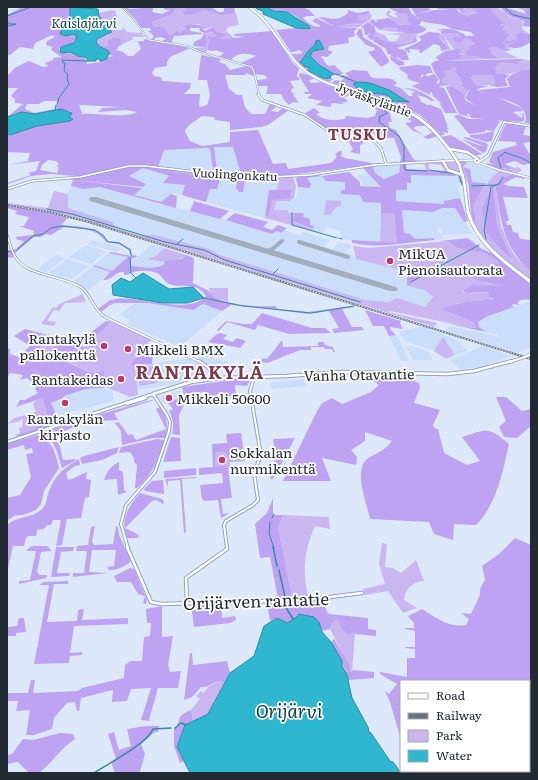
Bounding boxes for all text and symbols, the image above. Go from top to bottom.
water label: Kaislajärvi [51,13,117,32]
street label: Jyväskyläntie [334,77,414,121]
district label: TUSKU [328,122,388,145]
street label: Vuolingonkatu [192,163,278,185]
place label: MikUA Pienoisautorata [398,243,503,279]
marker: MikUA Pienoisautorata [385,256,395,266]
place label: Rantakylä pallokenttä [20,328,96,364]
place label: Mikkeli BMX [136,339,224,359]
marker: Rantakylä pallokenttä [99,341,109,351]
marker: Mikkeli BMX [123,344,133,354]
district label: RANTAKYLÄ [136,358,264,385]
street label: Vanha Otavantie [303,363,415,385]
place label: Rantakeidas [31,369,113,389]
marker: Rantakeidas [116,374,126,384]
place label: Mikkeli 50600 [177,388,271,408]
marker: Mikkeli 50600 [164,393,174,403]
marker: Rantakylän kirjasto [60,398,70,408]
place label: Rantakylän kirjasto [27,408,103,444]
place label: Sokkalan nurmikenttä [230,442,316,478]
marker: Sokkalan nurmikenttä [217,455,227,465]
street label: Orijärven rantatie [183,585,330,615]
legend [400,680,530,772]
text: Road [436,686,466,704]
water label: Orijärvi [256,697,323,724]
text: Railway [436,706,482,724]
text: Park [436,726,463,744]
text: Water [436,746,472,764]

